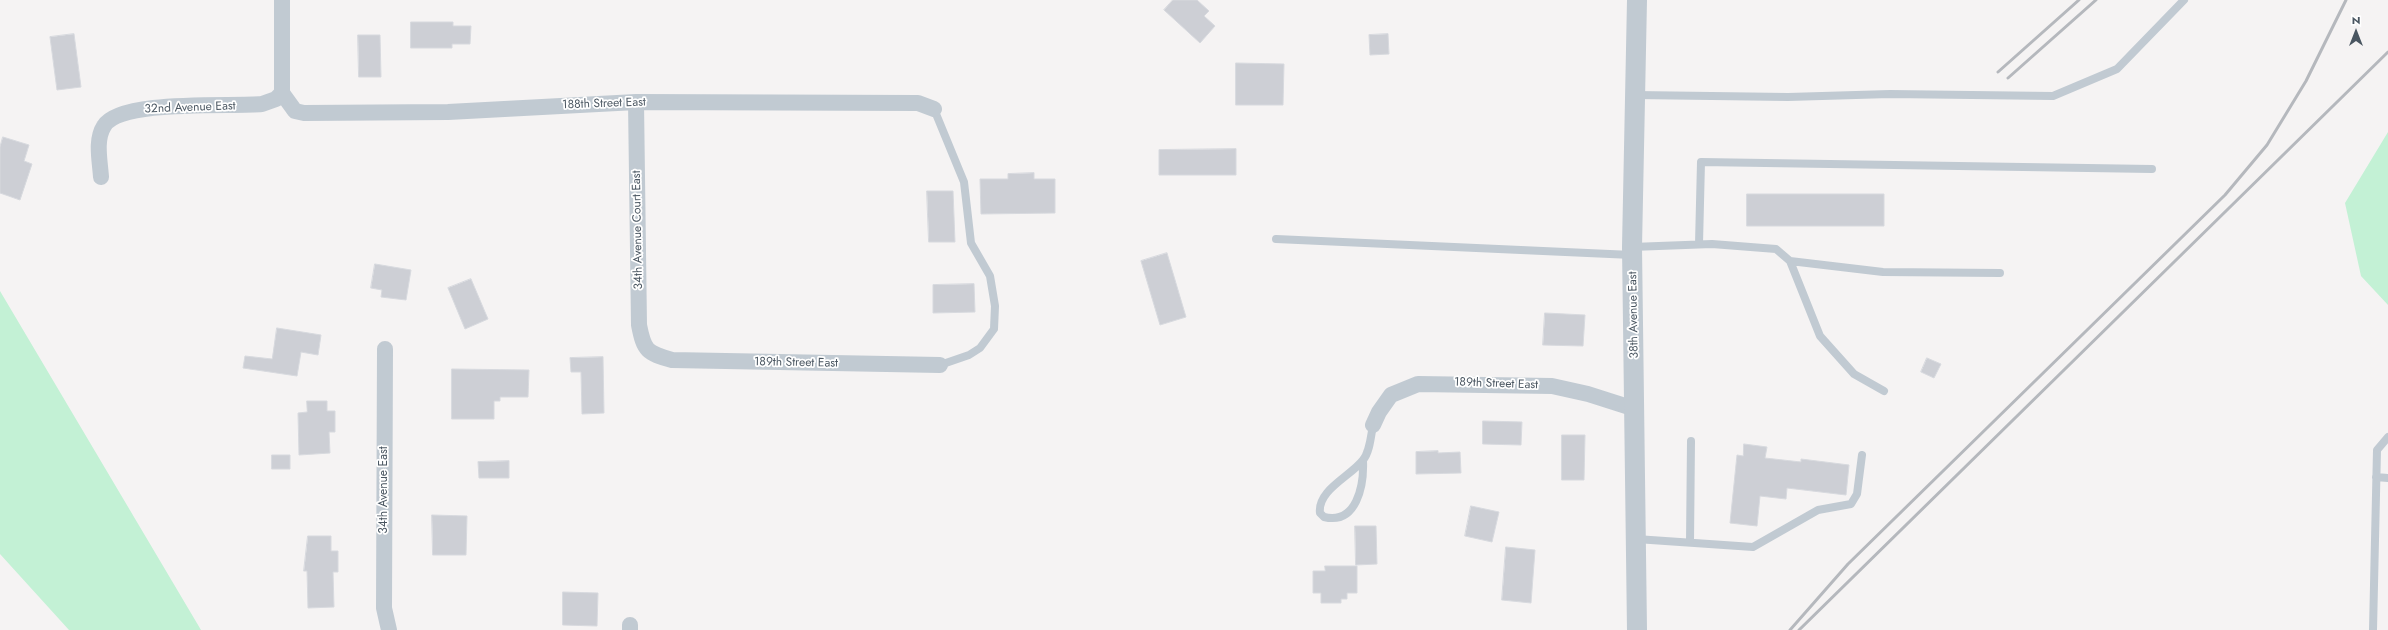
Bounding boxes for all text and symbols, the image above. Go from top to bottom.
north arrow [2336,12,2376,52]
text: N [2352,12,2360,28]
street label: 188th Street East [562,95,646,113]
street label: 32nd Avenue East [144,99,236,117]
street label: 34th Avenue Court East [630,170,646,290]
street label: 38th Avenue East [1626,271,1642,359]
street label: 189th Street East [754,355,838,371]
street label: 189th Street East [1454,375,1538,393]
street label: 34th Avenue East [377,446,391,534]

